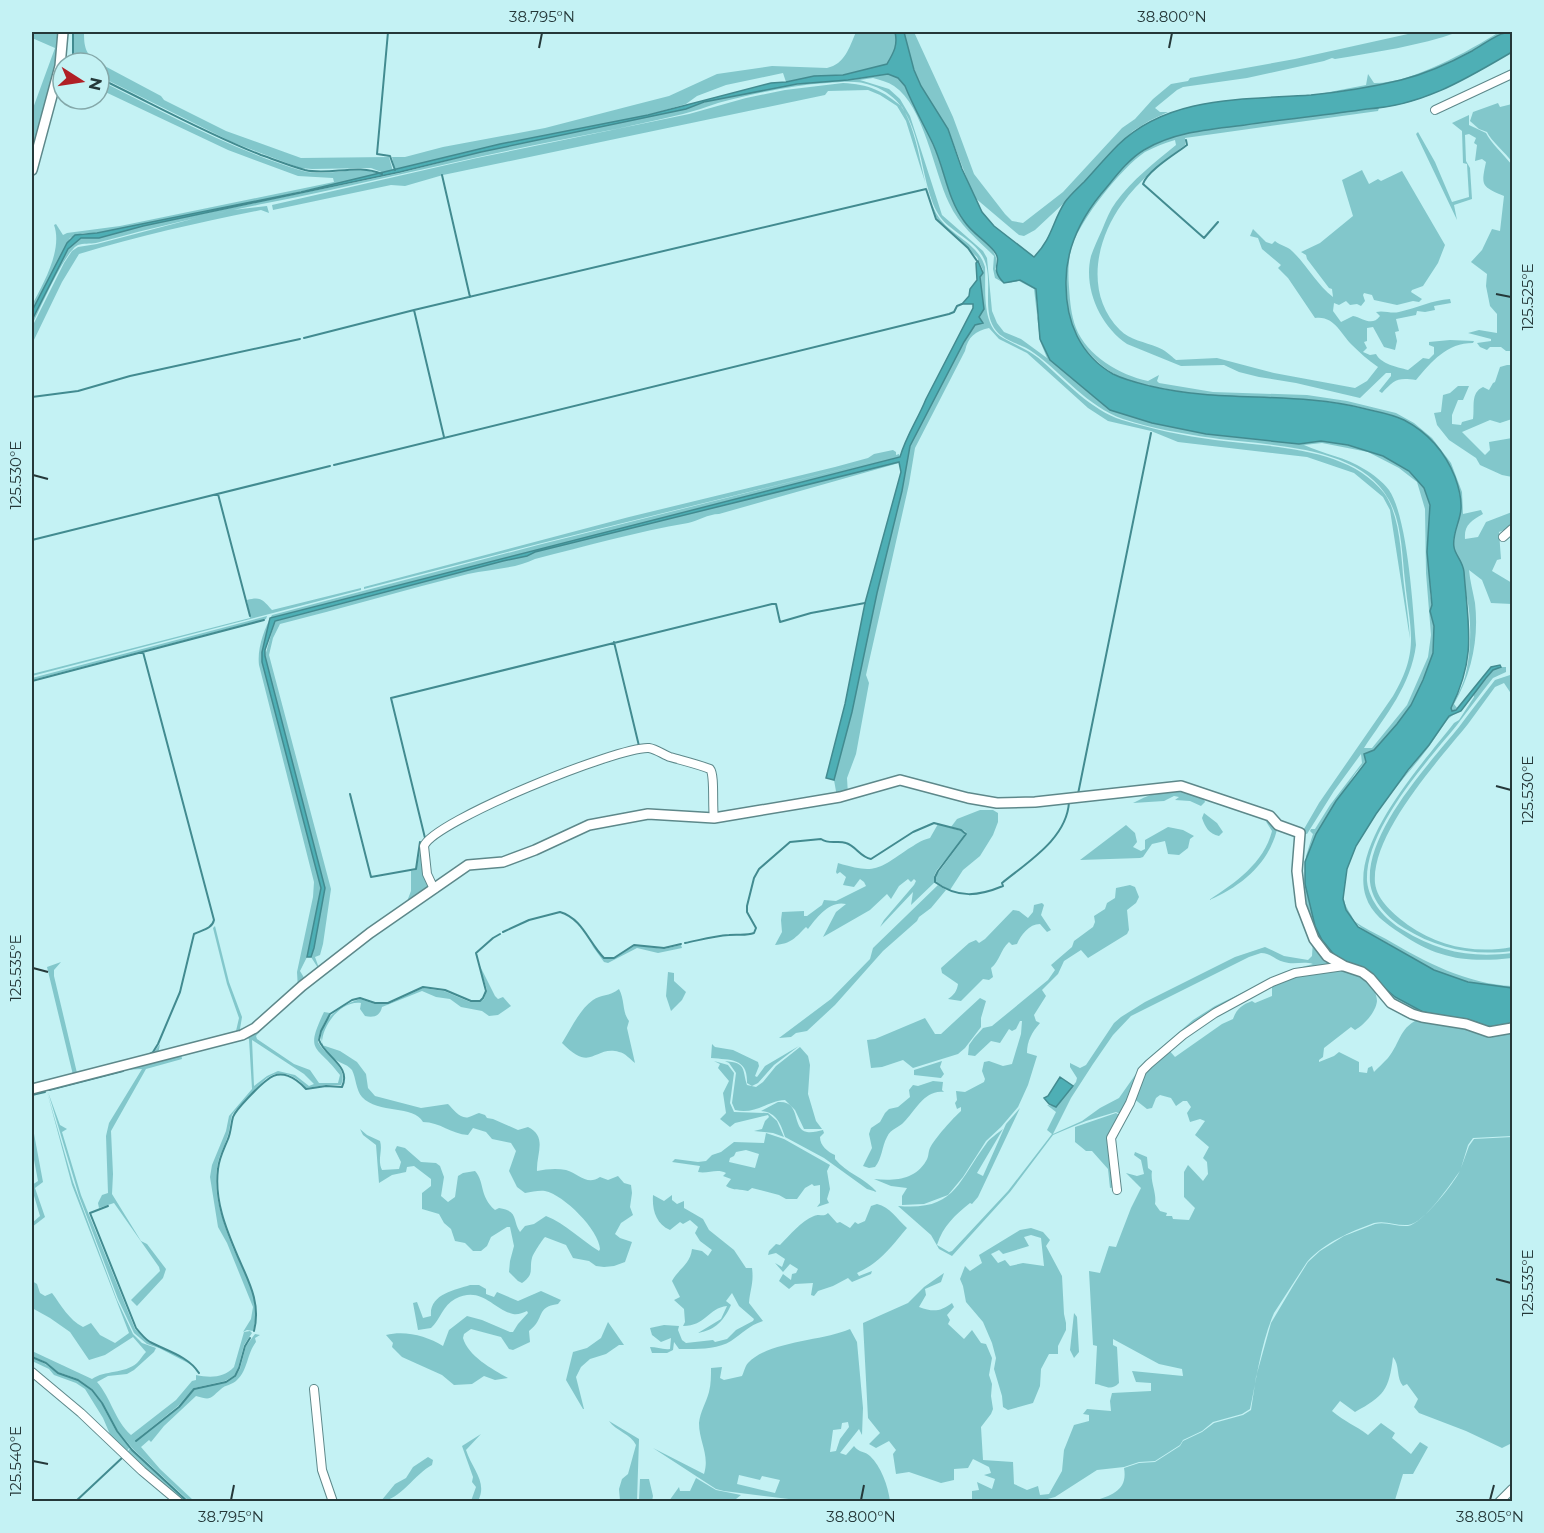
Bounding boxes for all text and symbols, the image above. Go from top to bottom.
text: 38.795°N [509,7,575,26]
text: 38.800°N [1137,7,1207,26]
north arrow [51,51,111,111]
text: N [85,76,106,92]
text: 125.525°E [1518,263,1537,331]
text: 125.530°E [6,441,25,509]
text: 125.530°E [1518,756,1537,824]
text: 125.535°E [6,935,25,1001]
text: 125.535°E [1518,1250,1537,1316]
text: 125.540°E [6,1426,25,1496]
text: 38.795°N [198,1507,264,1526]
text: 38.800°N [826,1507,896,1526]
text: 38.805°N [1456,1507,1524,1526]

